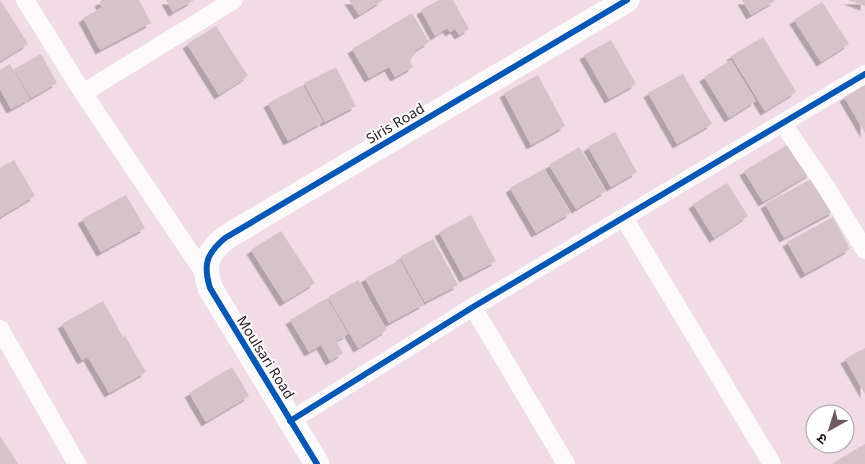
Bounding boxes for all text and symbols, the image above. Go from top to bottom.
street label: Siris Road [362,98,428,148]
street label: Moulsari Road [233,312,299,402]
north arrow [805,404,855,454]
text: उ [812,429,831,449]

